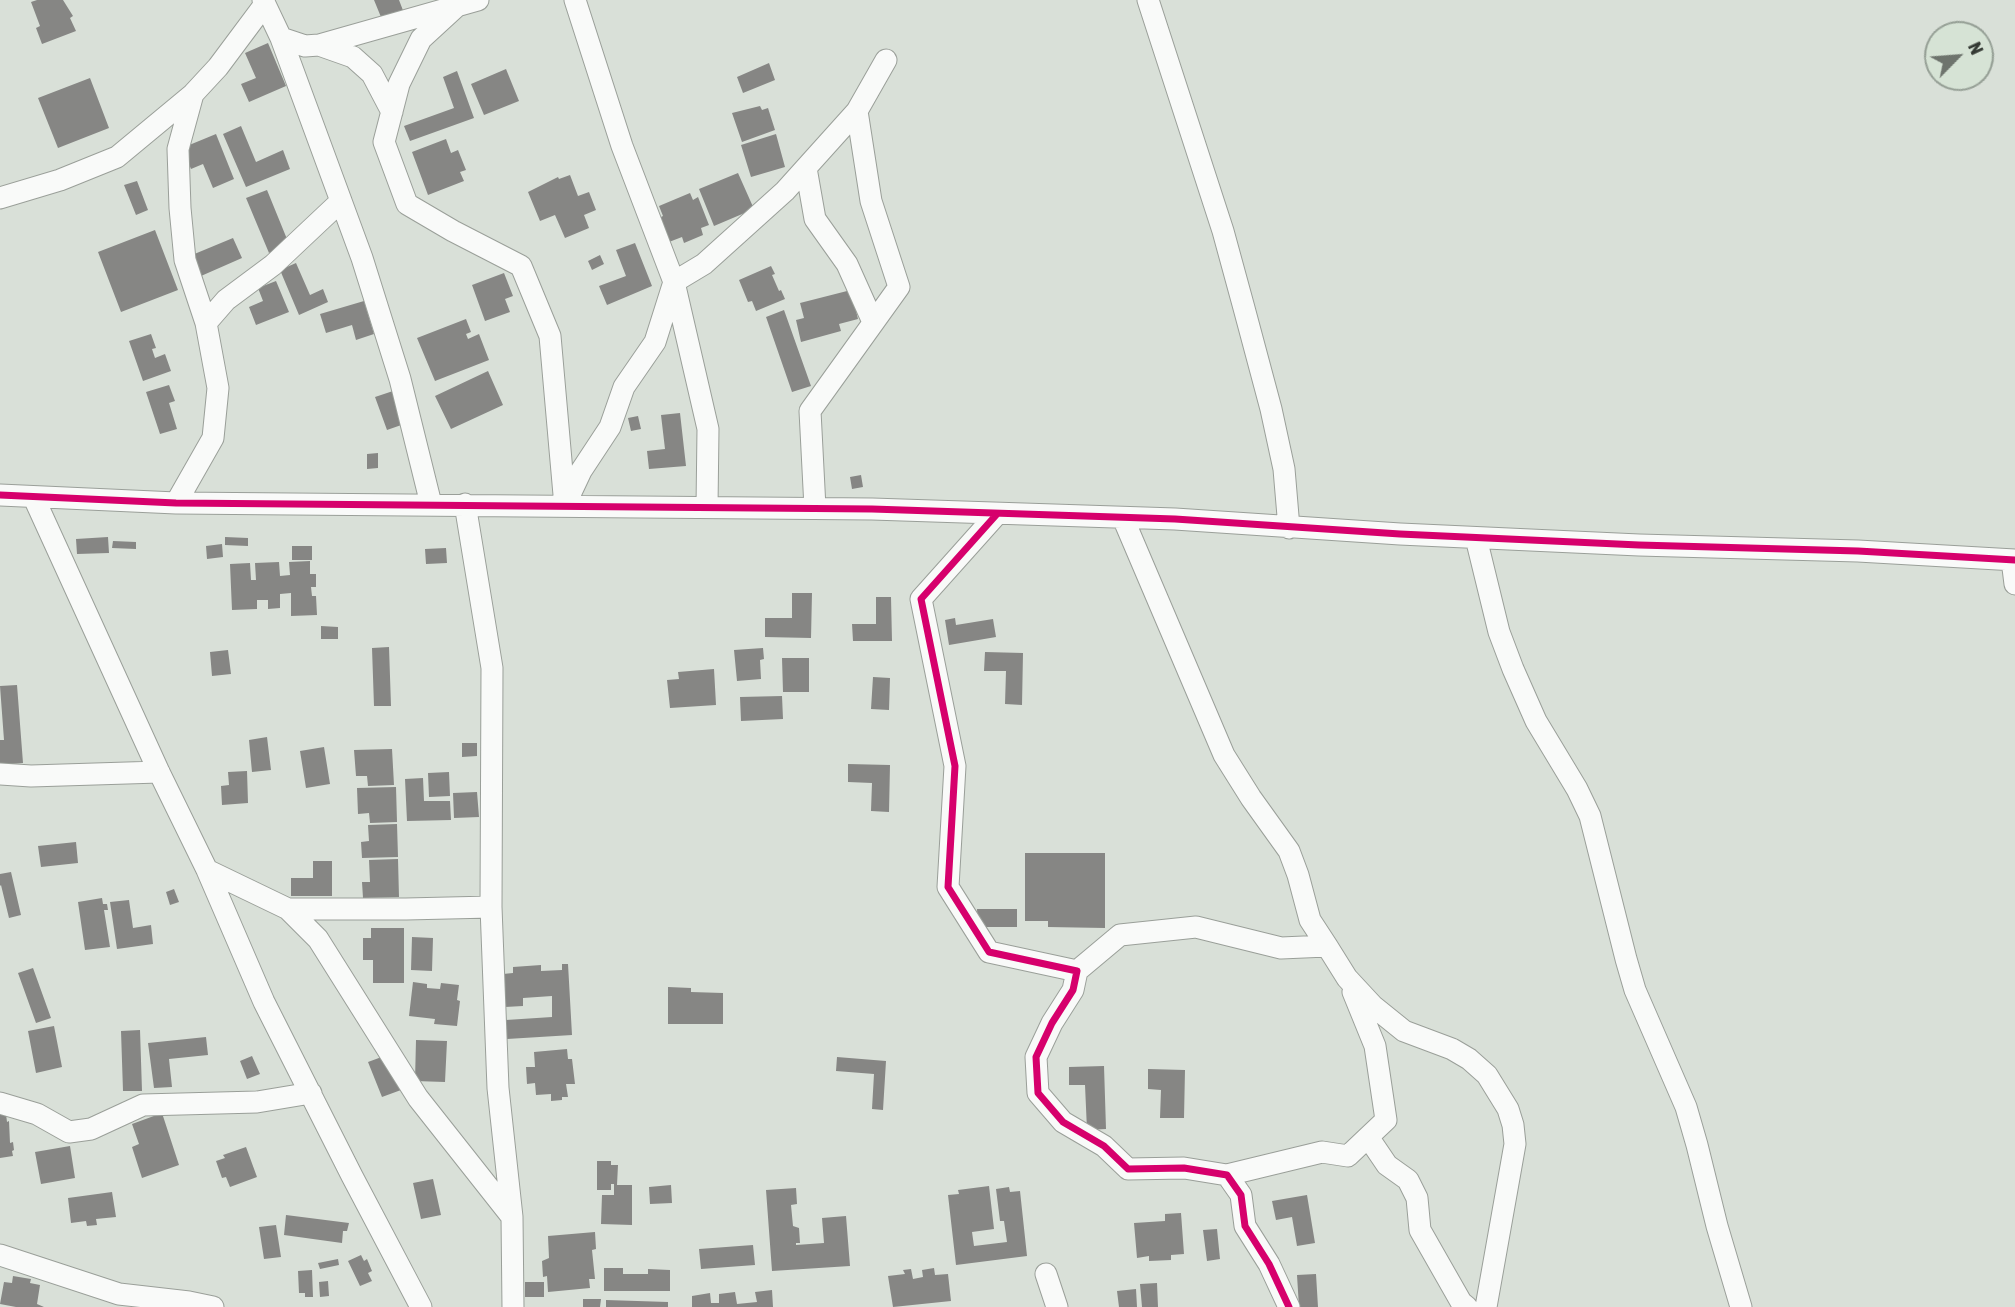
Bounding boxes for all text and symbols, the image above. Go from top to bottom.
north arrow [1924,21,1994,91]
text: N [1964,38,1989,58]

